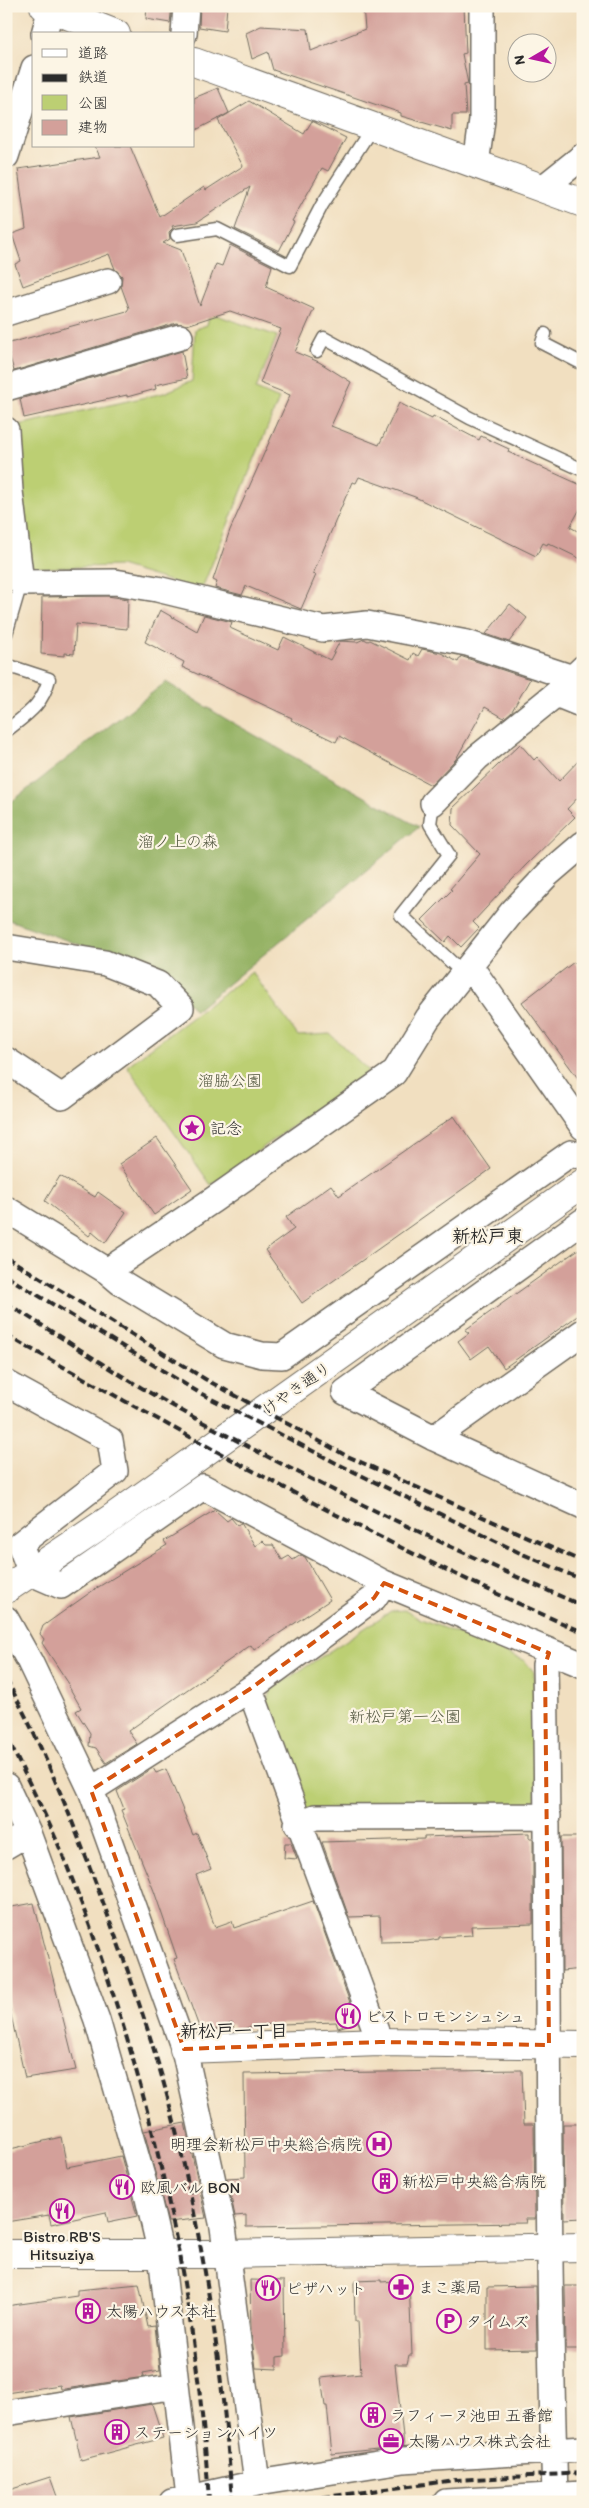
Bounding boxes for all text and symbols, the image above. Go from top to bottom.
legend [32,32,195,148]
north arrow [506,32,556,82]
text: 道路 [78,44,108,62]
text: N [511,54,529,66]
text: 鉄道 [78,68,108,86]
text: 公園 [78,94,108,112]
text: 建物 [78,118,108,136]
park label: 溜ノ上の森 [138,832,218,851]
park label: 溜脇公園 [198,1071,262,1090]
place icon: 記念 [179,1115,205,1141]
place label: 記念 [210,1119,242,1138]
district label: 新松戸東 [452,1225,524,1247]
street label: けやき通り [258,1358,335,1419]
park label: 新松戸第一公園 [349,1707,461,1726]
restaurant icon: ビストロモンシュシュ [335,2003,361,2029]
place label: ビストロモンシュシュ [366,2007,525,2026]
district label: 新松戸一丁目 [180,2020,288,2042]
hospital icon: 明理会新松戸中央総合病院 [366,2131,392,2157]
place label: 明理会新松戸中央総合病院 [170,2135,362,2154]
building icon: 新松戸中央総合病院 [372,2168,398,2194]
place label: 新松戸中央総合病院 [402,2172,546,2191]
restaurant icon: 欧風バル BON [109,2174,135,2200]
place label: 欧風バル BON [140,2178,240,2197]
restaurant icon: Bistro RB'S Hitsuziya [49,2198,75,2224]
place label: Bistro RB'S Hitsuziya [23,2227,101,2264]
pharmacy icon: まこ薬局 [388,2274,414,2300]
restaurant icon: ピザハット [255,2275,281,2301]
place label: まこ薬局 [418,2278,482,2297]
place label: ピザハット [286,2279,366,2298]
building icon: 太陽ハウス本社 [75,2298,101,2324]
place label: 太陽ハウス本社 [106,2302,217,2321]
parking icon: タイムズ [436,2308,462,2334]
place label: タイムズ [466,2312,529,2331]
building icon: ラフィーヌ池田 五番館 [360,2402,386,2428]
place label: ラフィーヌ池田 五番館 [390,2406,553,2425]
building icon: ステーションハイツ [104,2419,130,2445]
place label: ステーションハイツ [134,2423,278,2442]
office icon: 太陽ハウス株式会社 [378,2428,404,2454]
place label: 太陽ハウス株式会社 [408,2432,551,2451]

